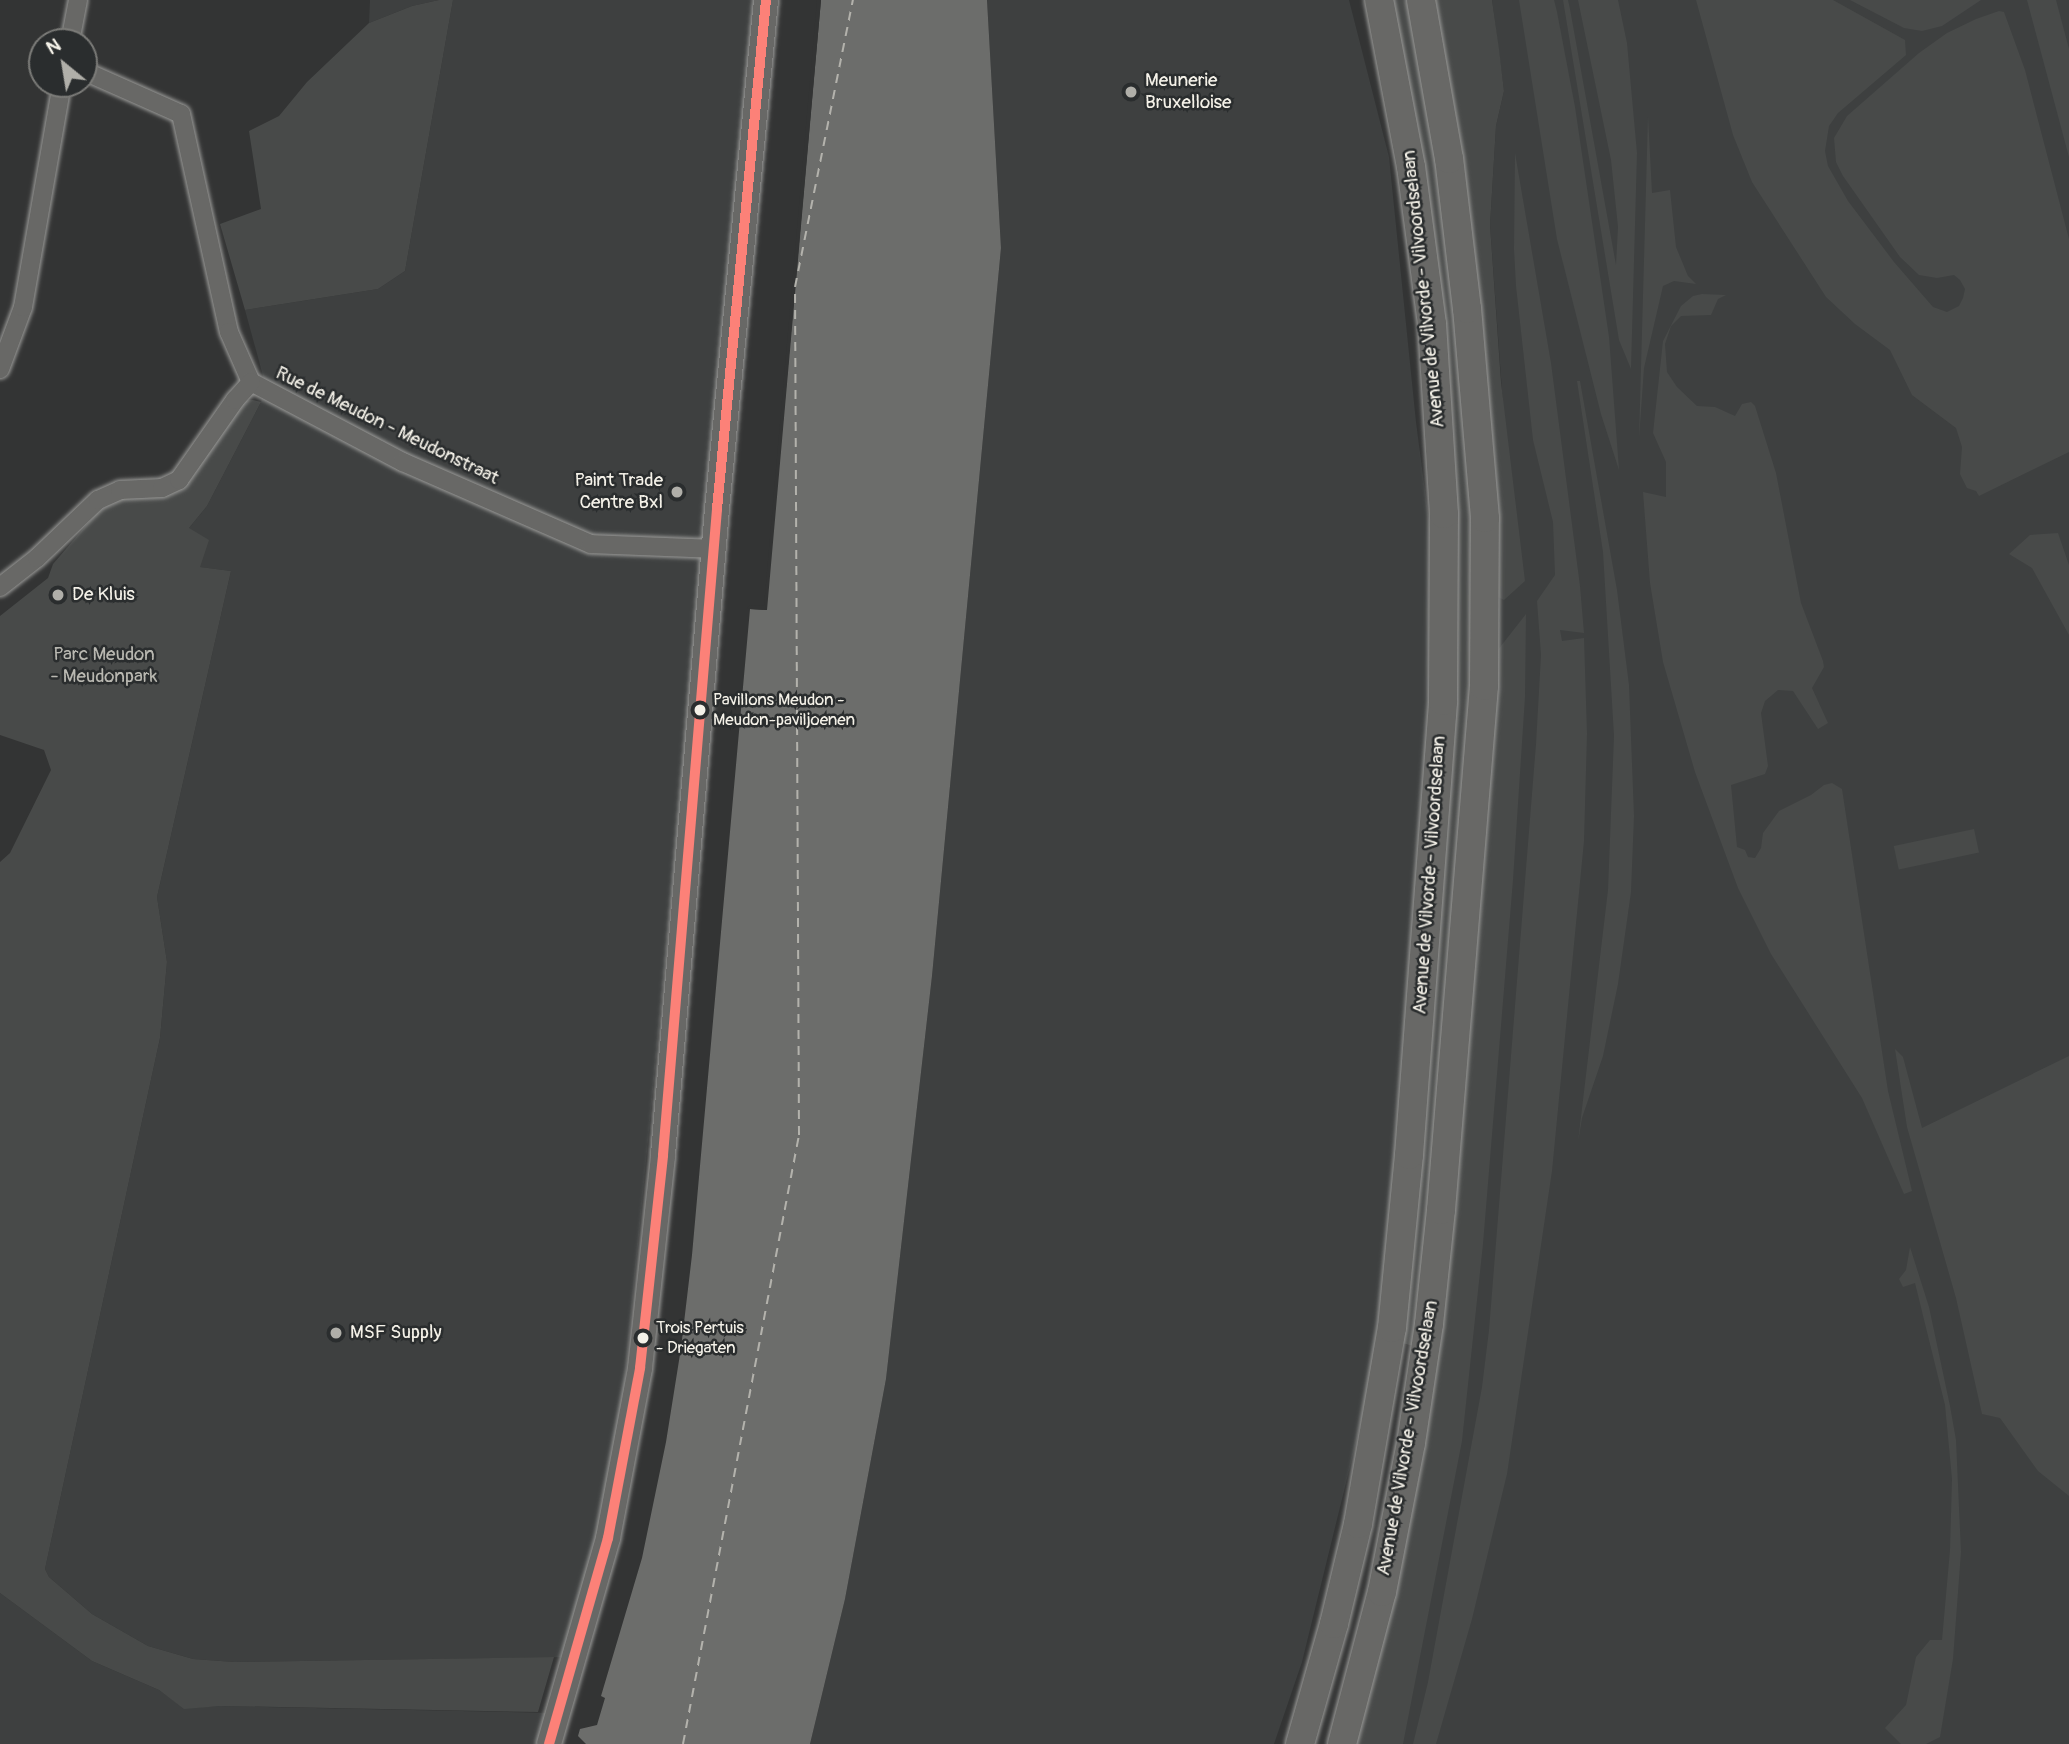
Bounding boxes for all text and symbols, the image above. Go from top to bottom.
north arrow [28,28,98,98]
text: N [42,33,65,60]
place label: Meunerie Bruxelloise [1145,70,1231,114]
marker: Meunerie Bruxelloise [1123,84,1139,100]
street label: Avenue de Vilvorde - Vilvoordselaan [1398,149,1450,429]
street label: Rue de Meudon - Meudonstraat [272,362,502,490]
place label: Paint Trade Centre Bxl [574,470,663,514]
marker: Paint Trade Centre Bxl [669,484,685,500]
place label: De Kluis [72,584,135,606]
marker: De Kluis [50,587,66,603]
park label: Parc Meudon - Meudonpark [50,644,158,688]
place label: Pavillons Meudon - Meudon-paviljoenen [713,690,855,730]
marker: Pavillons Meudon - Meudon-paviljoenen [693,703,707,717]
street label: Avenue de Vilvorde - Vilvoordselaan [1409,735,1451,1015]
street label: Avenue de Vilvorde - Vilvoordselaan [1373,1298,1443,1578]
place label: Trois Pertuis - Driegaten [656,1318,744,1358]
place label: MSF Supply [350,1322,442,1344]
marker: MSF Supply [328,1325,344,1341]
marker: Trois Pertuis - Driegaten [636,1331,650,1345]

